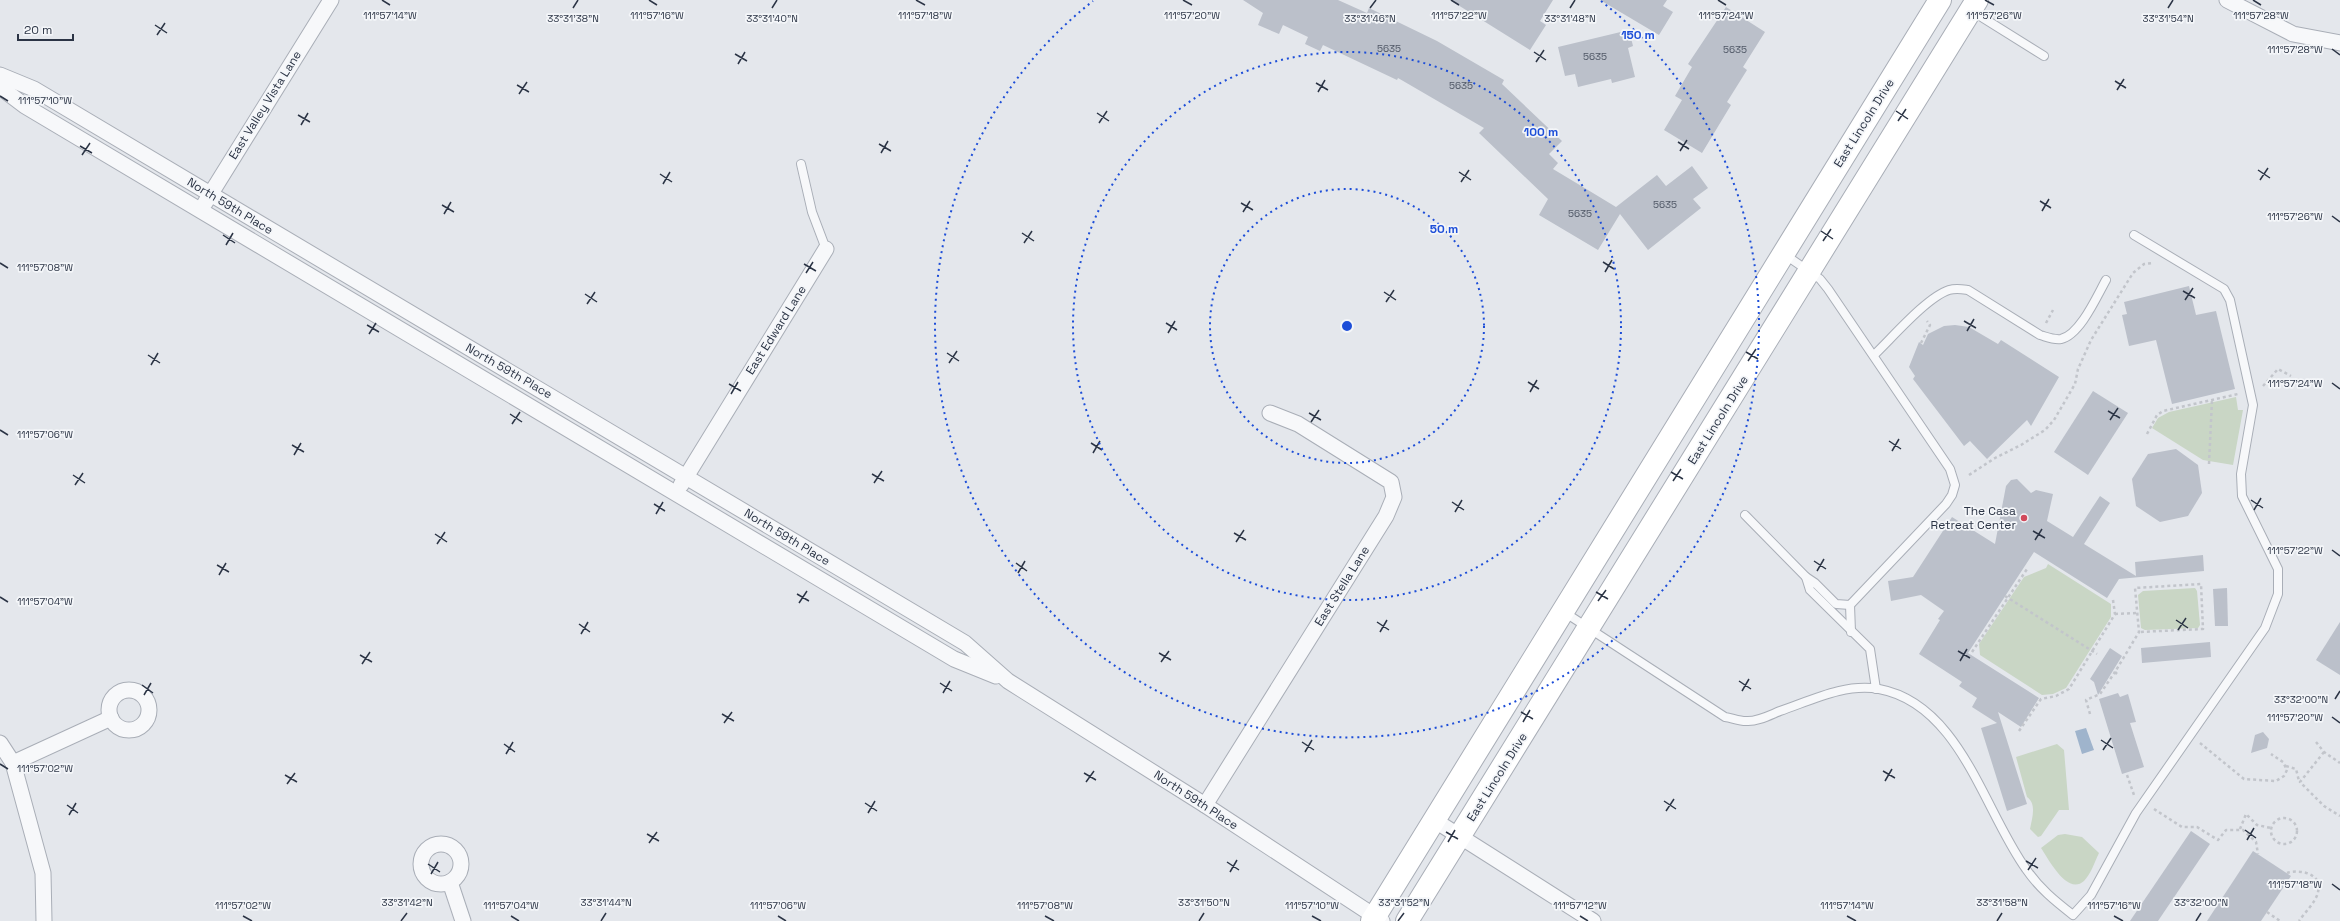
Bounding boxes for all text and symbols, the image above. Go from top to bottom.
text: 111°57'14"W [363,9,417,22]
text: 111°57'16"W [630,9,684,22]
text: 111°57'18"W [898,9,952,22]
text: 111°57'20"W [1164,9,1220,22]
text: 111°57'22"W [1431,9,1487,22]
text: 111°57'24"W [1699,9,1754,22]
text: 111°57'26"W [1966,9,2022,22]
text: 111°57'28"W [2233,9,2289,22]
text: 33°31'38"N [547,12,599,25]
text: 33°31'40"N [746,12,798,25]
text: 33°31'46"N [1344,12,1396,25]
text: 33°31'48"N [1544,12,1596,25]
text: 33°31'54"N [2142,12,2194,25]
scale bar [18,16,73,42]
text: 20 m [24,22,52,38]
text: 150 m [1621,27,1655,43]
house number: 5635 [1377,42,1401,55]
house number: 5635 [1723,43,1747,56]
text: 111°57'28"W [2267,43,2323,56]
street label: East Valley Vista Lane [225,48,305,162]
house number: 5635 [1583,50,1607,63]
street label: East Lincoln Drive [1830,76,1898,170]
house number: 5635 [1449,79,1473,92]
text: 111°57'10"W [18,94,72,107]
text: 100 m [1524,124,1558,140]
street label: North 59th Place [184,174,276,238]
house number: 5635 [1653,198,1677,211]
house number: 5635 [1568,207,1592,220]
text: 111°57'26"W [2267,210,2323,223]
text: 50 m [1430,221,1458,237]
text: 111°57'08"W [17,261,73,274]
street label: East Edward Lane [742,282,810,378]
centre of rings [1340,319,1354,333]
street label: North 59th Place [463,340,555,402]
street label: East Lincoln Drive [1684,373,1752,467]
text: 111°57'24"W [2268,377,2323,390]
text: 111°57'06"W [17,428,73,441]
place label: The Casa Retreat Center [1931,503,2016,533]
street label: North 59th Place [741,505,833,569]
marker: The Casa Retreat Center [2019,513,2029,523]
street label: East Stella Lane [1311,543,1373,629]
text: 111°57'22"W [2267,544,2323,557]
text: 111°57'04"W [17,595,73,608]
text: 33°32'00"N [2274,693,2328,706]
text: 111°57'20"W [2267,711,2323,724]
street label: East Lincoln Drive [1463,730,1531,824]
text: 111°57'02"W [17,762,73,775]
street label: North 59th Place [1151,767,1241,833]
text: 111°57'18"W [2268,878,2322,891]
text: 33°31'42"N [381,896,433,909]
text: 33°31'44"N [580,896,632,909]
text: 33°31'50"N [1178,896,1230,909]
text: 33°31'52"N [1378,896,1430,909]
text: 33°31'58"N [1976,896,2028,909]
text: 33°32'00"N [2174,896,2228,909]
text: 111°57'02"W [215,899,271,912]
text: 111°57'04"W [483,899,539,912]
text: 111°57'06"W [750,899,806,912]
text: 111°57'08"W [1017,899,1073,912]
text: 111°57'10"W [1285,899,1339,912]
text: 111°57'12"W [1553,899,1607,912]
text: 111°57'14"W [1820,899,1874,912]
text: 111°57'16"W [2087,899,2141,912]

